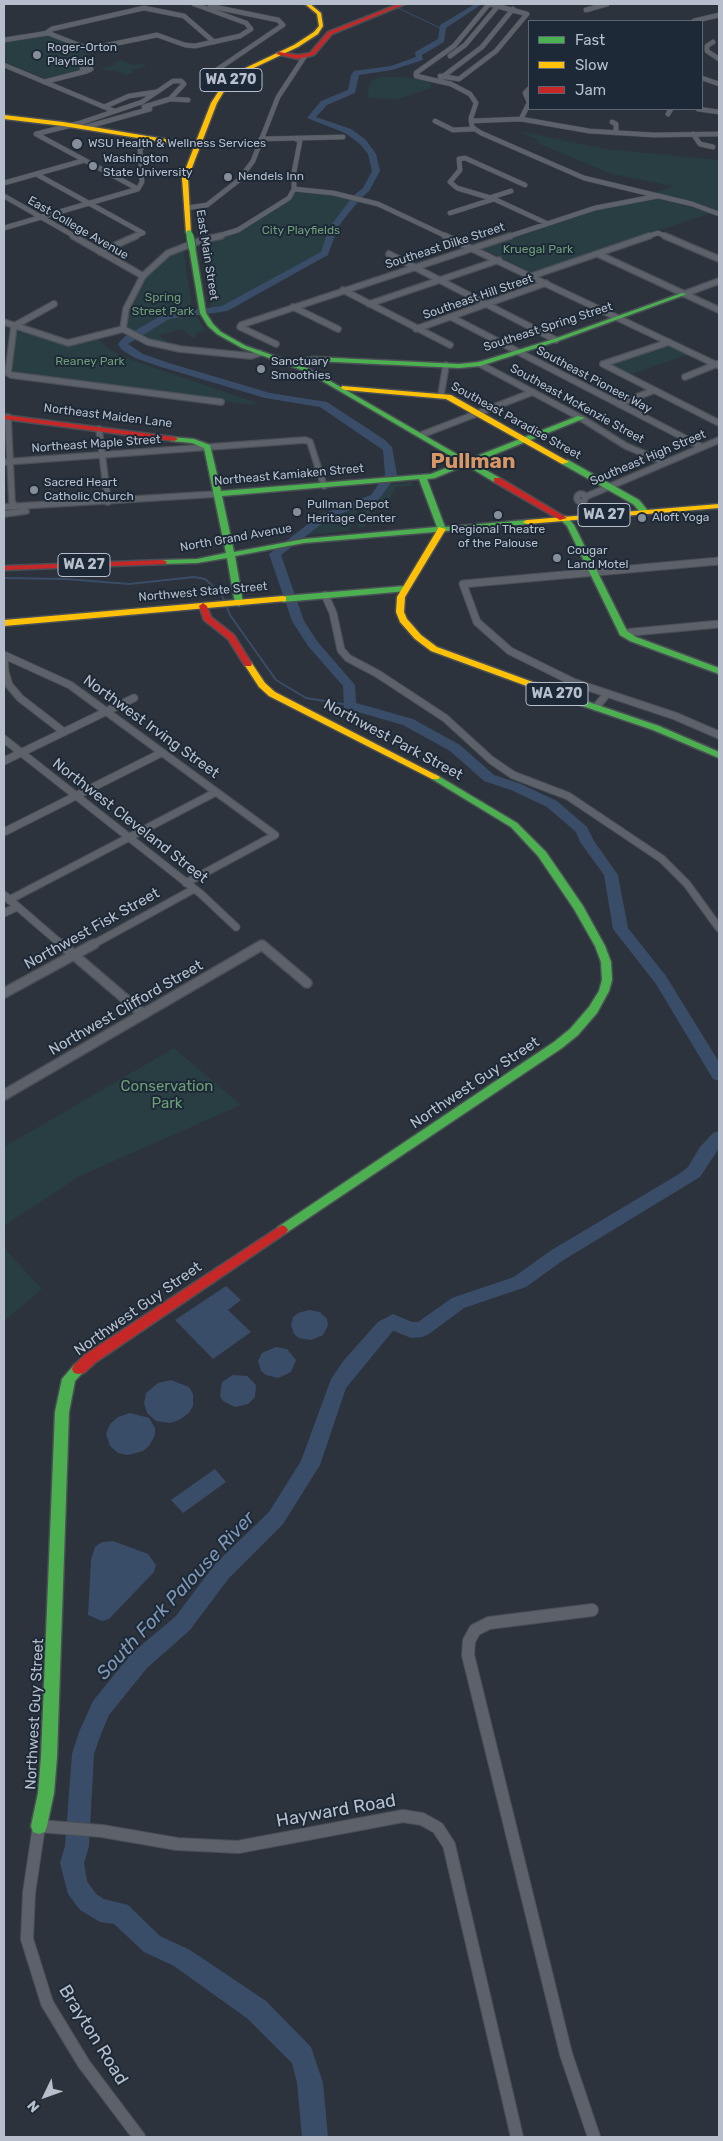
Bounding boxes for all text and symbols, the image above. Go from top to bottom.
legend [528,20,703,110]
text: Fast [575,31,605,49]
place label: Roger-Orton Playfield [47,41,117,69]
marker: Roger-Orton Playfield [31,49,43,61]
text: Slow [575,56,608,74]
road number: WA 270 [200,68,262,92]
text: Jam [575,81,606,99]
marker: WSU Health & Wellness Services [70,137,84,151]
place label: WSU Health & Wellness Services [88,137,266,151]
place label: Washington State University [103,152,193,180]
marker: Washington State University [87,160,99,172]
place label: Nendels Inn [238,170,304,184]
marker: Nendels Inn [222,171,234,183]
street label: East College Avenue [25,193,131,263]
street label: East Main Street [193,209,221,301]
street label: Southeast Dilke Street [383,220,507,272]
park label: City Playfields [262,224,340,238]
park label: Kruegal Park [503,243,573,257]
street label: Southeast Hill Street [421,271,535,323]
park label: Spring Street Park [132,291,194,319]
street label: Southeast Spring Street [482,299,614,355]
street label: Southeast Pioneer Way [534,343,654,417]
park label: Reaney Park [55,355,125,369]
place label: Sanctuary Smoothies [271,355,331,383]
street label: Southeast McKenzie Street [507,361,647,447]
marker: Sanctuary Smoothies [255,363,267,375]
street label: Southeast Paradise Street [448,379,584,463]
street label: Northeast Maiden Lane [43,401,173,431]
street label: Southeast High Street [588,427,708,489]
street label: Northeast Maple Street [31,432,161,456]
district label: Pullman [431,449,515,475]
street label: Northeast Kamiaken Street [213,461,365,489]
place label: Sacred Heart Catholic Church [44,476,134,504]
marker: Sacred Heart Catholic Church [28,484,40,496]
place label: Pullman Depot Heritage Center [307,498,396,526]
road number: WA 27 [578,504,630,526]
marker: Pullman Depot Heritage Center [291,506,303,518]
marker: Regional Theatre of the Palouse [492,509,504,521]
place label: Aloft Yoga [652,511,709,525]
marker: Aloft Yoga [636,512,648,524]
street label: North Grand Avenue [179,521,293,555]
place label: Regional Theatre of the Palouse [451,523,545,551]
place label: Cougar Land Motel [567,544,628,572]
marker: Cougar Land Motel [551,552,563,564]
road number: WA 27 [58,554,110,576]
street label: Northwest State Street [138,579,268,605]
street label: Northwest Irving Street [79,672,223,782]
road number: WA 270 [526,682,588,706]
street label: Northwest Park Street [320,696,466,784]
street label: Northwest Cleveland Street [49,755,211,887]
street label: Northwest Fisk Street [21,884,163,974]
street label: Northwest Clifford Street [46,957,206,1059]
street label: Northwest Guy Street [407,1033,543,1133]
park label: Conservation Park [121,1078,213,1113]
street label: Northwest Guy Street [71,1258,205,1360]
water label: South Fork Palouse River [92,1507,260,1685]
street label: Northwest Guy Street [22,1638,48,1790]
street label: Hayward Road [275,1790,397,1832]
street label: Brayton Road [54,1981,132,2089]
north arrow [20,2071,70,2121]
text: N [24,2097,43,2116]

